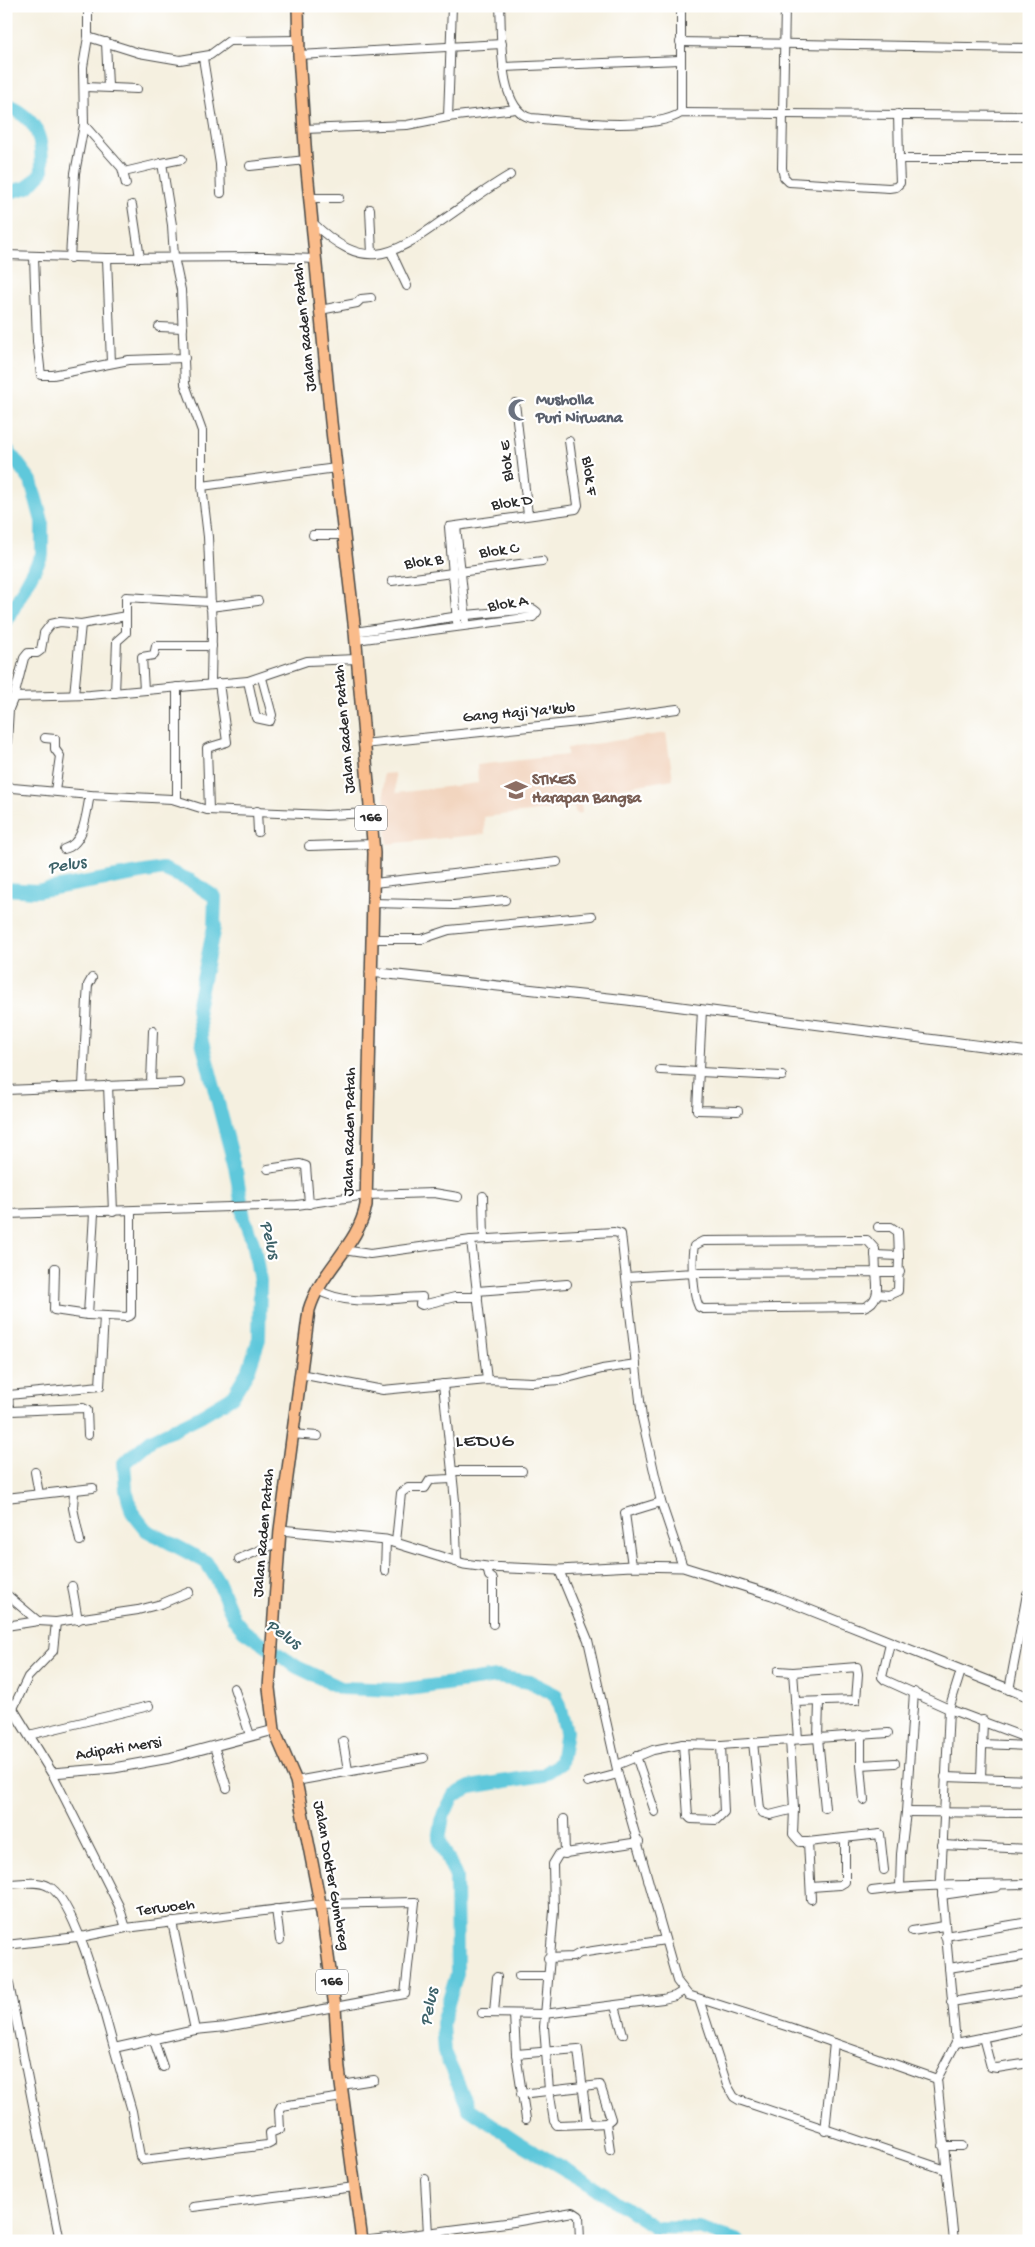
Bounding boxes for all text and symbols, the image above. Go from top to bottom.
street label: Jalan Raden Patah [290,261,322,392]
place label: Musholla Puri Nirwana [535,392,624,429]
mosque icon: Musholla Puri Nirwana [506,397,532,423]
street label: Blok E [496,439,520,483]
street label: Blok F [576,454,600,497]
street label: Blok D [489,492,534,516]
street label: Blok C [477,540,521,564]
street label: Blok B [402,551,445,575]
street label: Blok A [486,592,531,618]
street label: Jalan Raden Patah [331,663,361,794]
street label: Gang Haji Ya'kub [462,700,577,728]
place label: STIKES Harapan Bangsa [532,772,642,809]
school or university icon: STIKES Harapan Bangsa [503,777,529,803]
road number: 166 [355,806,387,830]
water label: Pelus [46,852,90,880]
street label: Jalan Raden Patah [340,1067,362,1197]
water label: Pelus [254,1219,284,1263]
district label: LEDUG [455,1431,515,1454]
street label: Jalan Raden Patah [250,1467,280,1598]
water label: Pelus [261,1615,307,1656]
street label: Adipati Mersi [74,1734,164,1766]
street label: Jalan Dokter Gumbreg [307,1800,353,1952]
street label: Terwoeh [135,1896,196,1922]
road number: 166 [316,1970,348,1994]
water label: Pelus [416,1984,444,2028]

